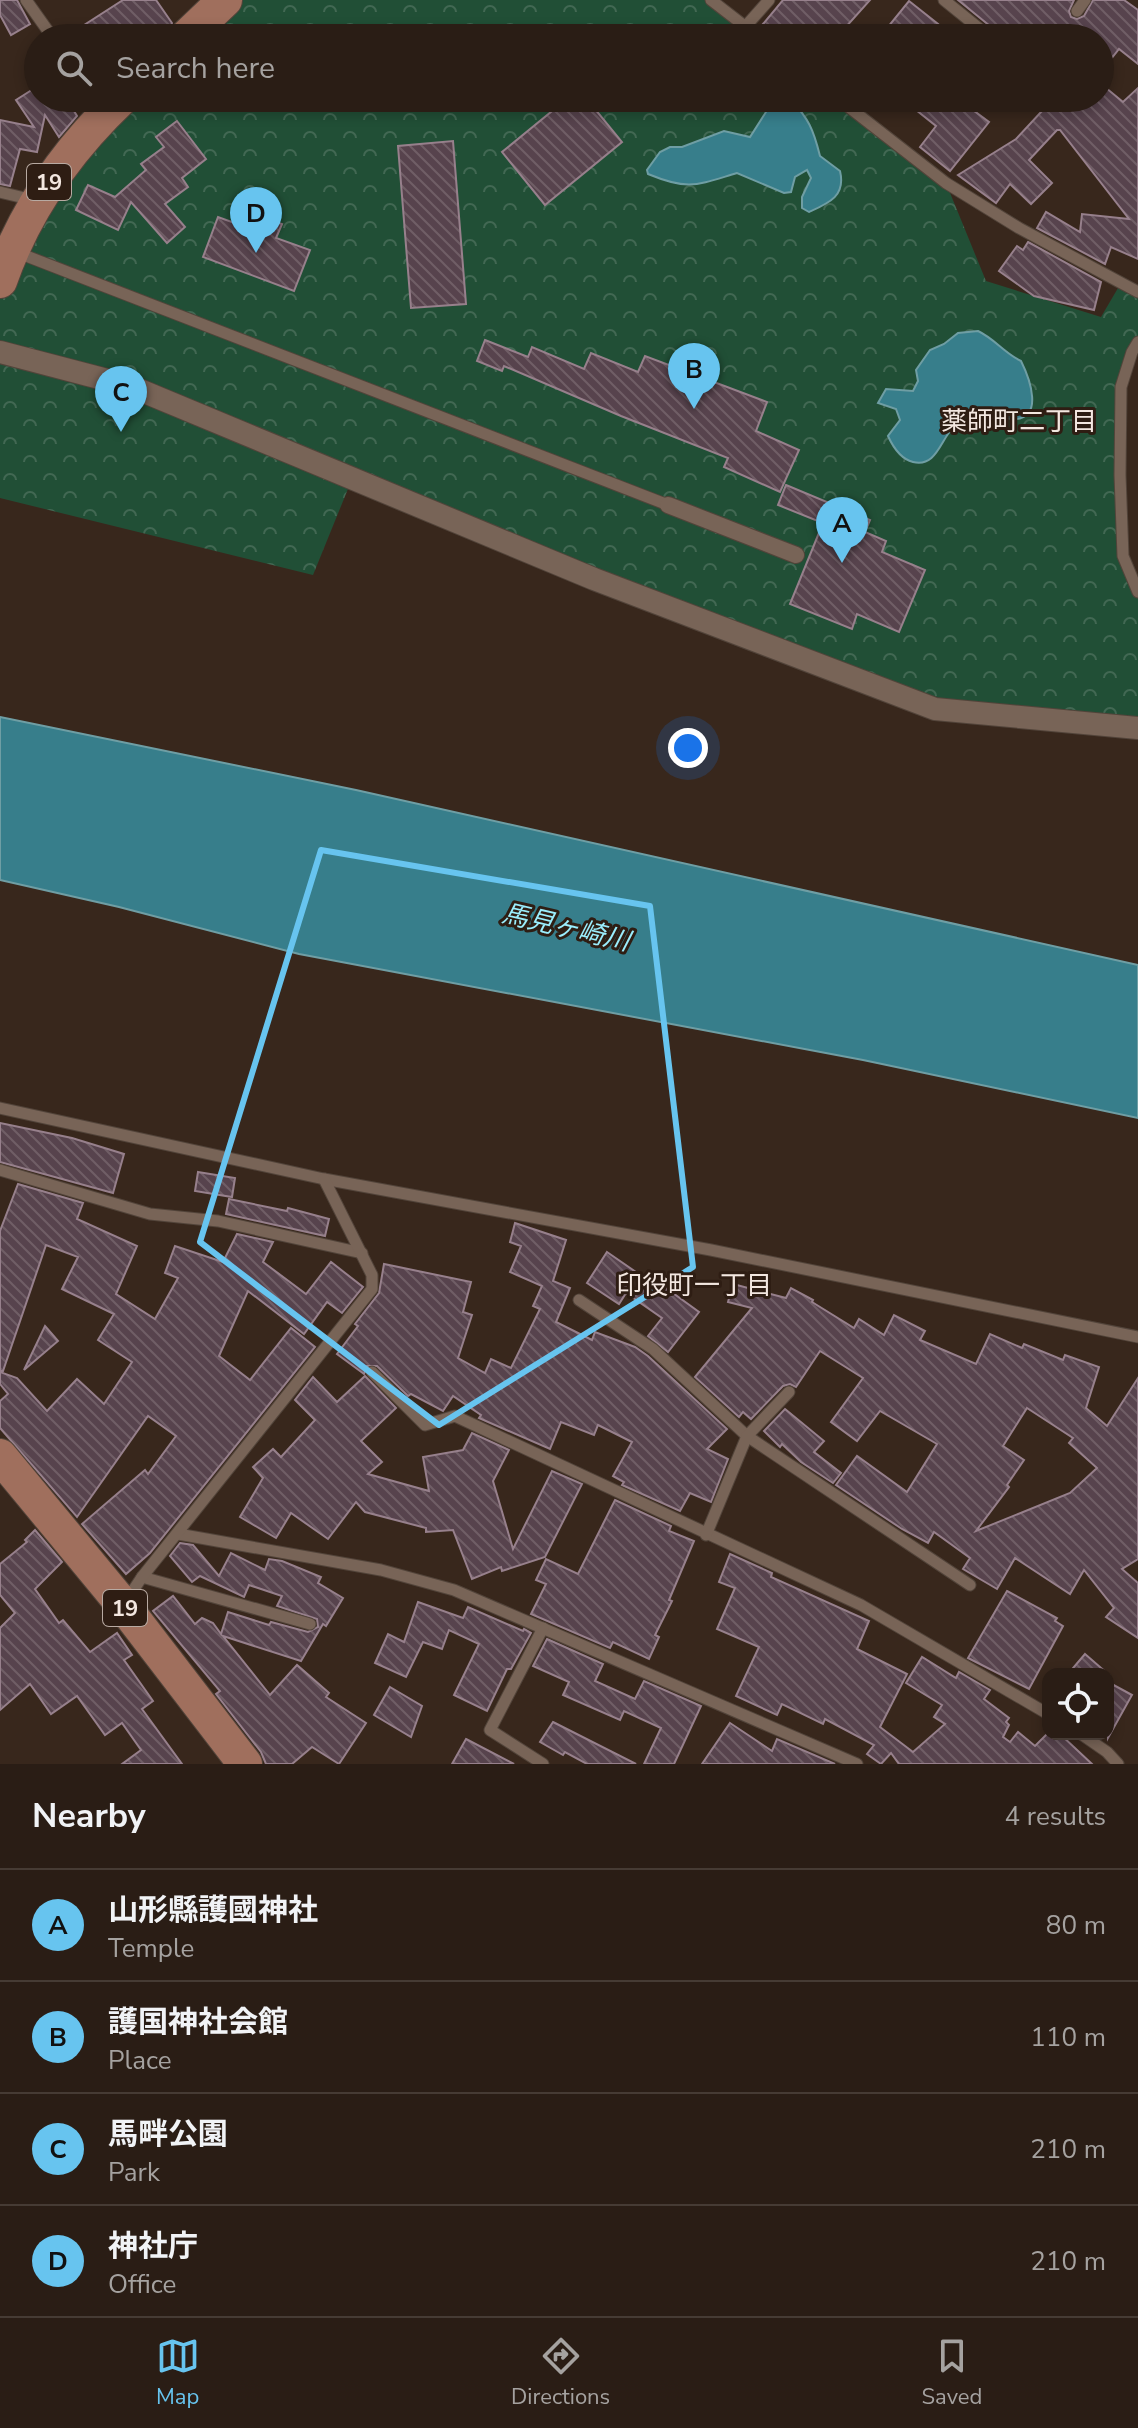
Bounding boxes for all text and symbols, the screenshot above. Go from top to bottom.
search box [24,24,1114,112]
icon: search [52,46,96,90]
text: Search here [116,48,275,89]
road number: 19 [27,164,71,200]
pin: D [230,187,282,253]
pin: B [668,343,720,409]
pin: C [95,366,147,432]
district label: 薬師町二丁目 [941,404,1097,439]
pin: A [816,497,868,563]
your location [668,728,708,768]
water label: 馬見ヶ崎川 [499,896,636,960]
district label: 印役町一丁目 [616,1268,772,1303]
road number: 19 [103,1590,147,1626]
map controls [1042,1668,1114,1740]
button: locate [1042,1668,1114,1740]
text: Nearby [32,1793,146,1839]
text: 4 results [1005,1799,1106,1834]
text: 山形縣護國神社 [108,1890,318,1931]
text: A [48,1908,68,1943]
text: 80 m [1046,1908,1106,1943]
text: Temple [108,1931,194,1966]
text: 護国神社会館 [108,2002,288,2043]
text: B [49,2020,67,2055]
text: 110 m [1030,2020,1106,2055]
text: Place [108,2043,172,2078]
text: 馬畔公園 [108,2114,228,2155]
text: C [49,2132,67,2167]
text: 210 m [1030,2132,1106,2167]
text: Park [108,2155,160,2190]
text: 神社庁 [108,2226,198,2267]
text: D [48,2244,68,2279]
text: 210 m [1030,2244,1106,2279]
text: Office [108,2267,176,2302]
tab: Map [156,2334,200,2412]
tab: Directions [511,2334,610,2412]
tab: Saved [922,2334,982,2412]

